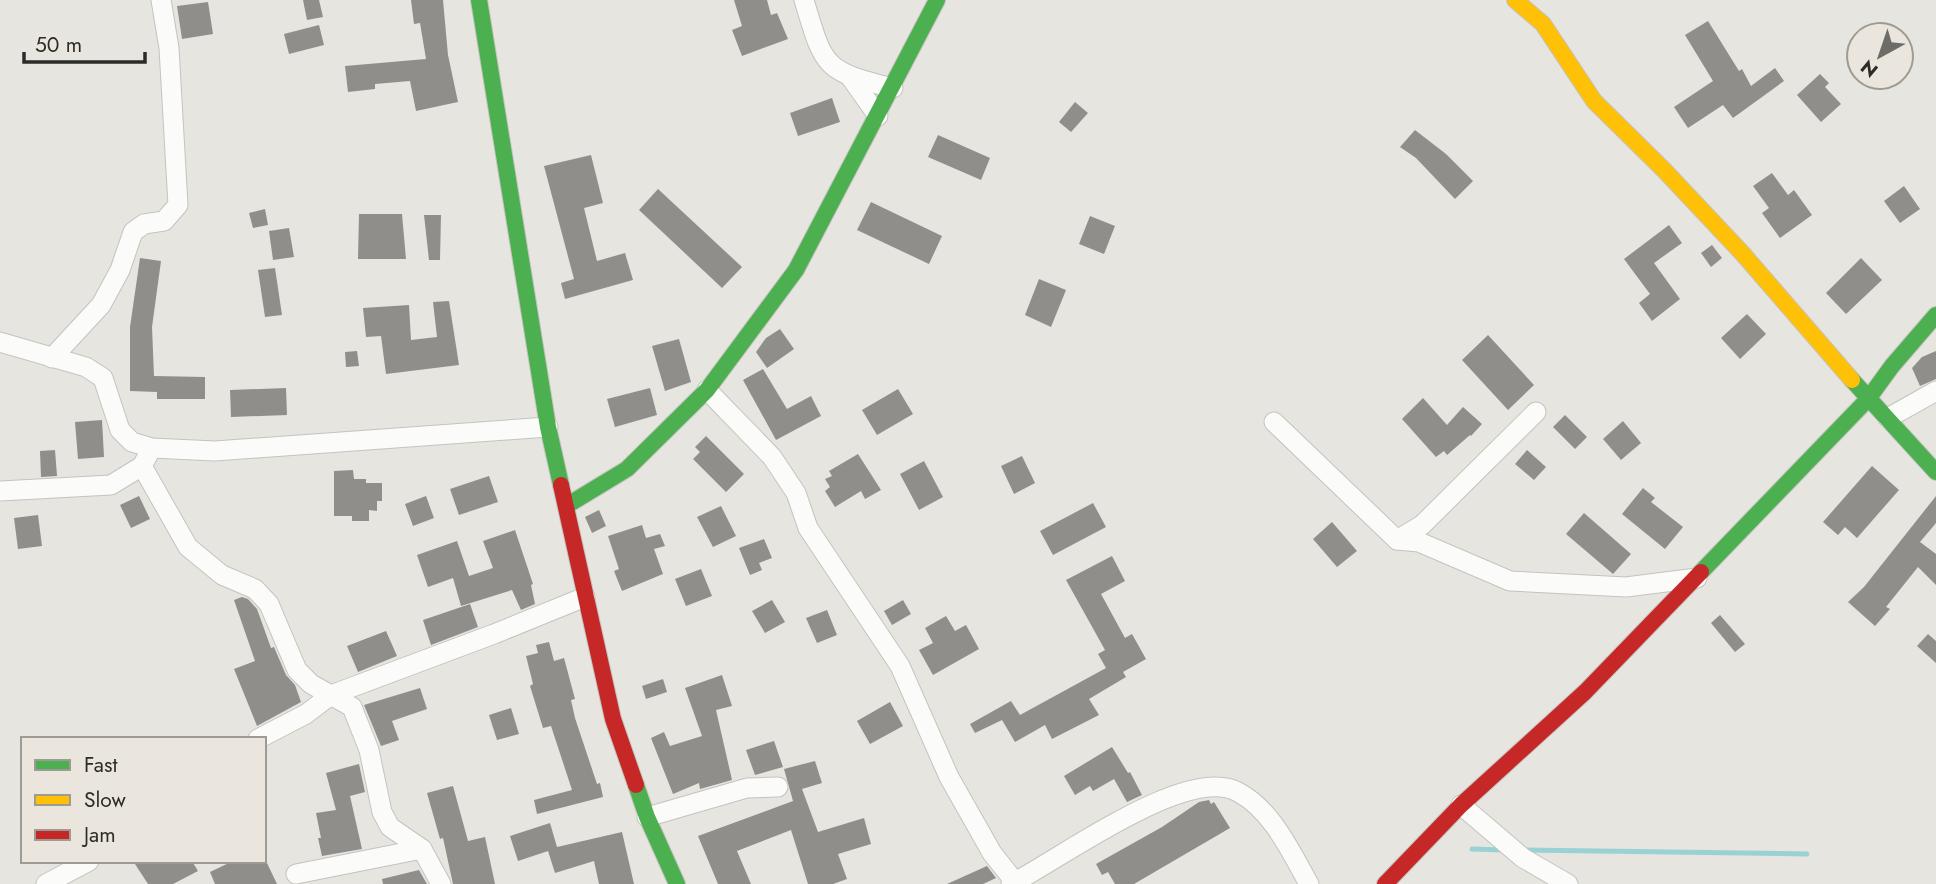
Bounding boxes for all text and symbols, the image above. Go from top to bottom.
scale bar [24,21,145,65]
north arrow [1845,21,1915,91]
text: 50 m [35,30,82,60]
text: N [1855,53,1884,84]
legend [21,737,266,863]
text: Fast [84,750,117,780]
text: Slow [84,785,126,815]
text: Jam [81,820,116,850]

